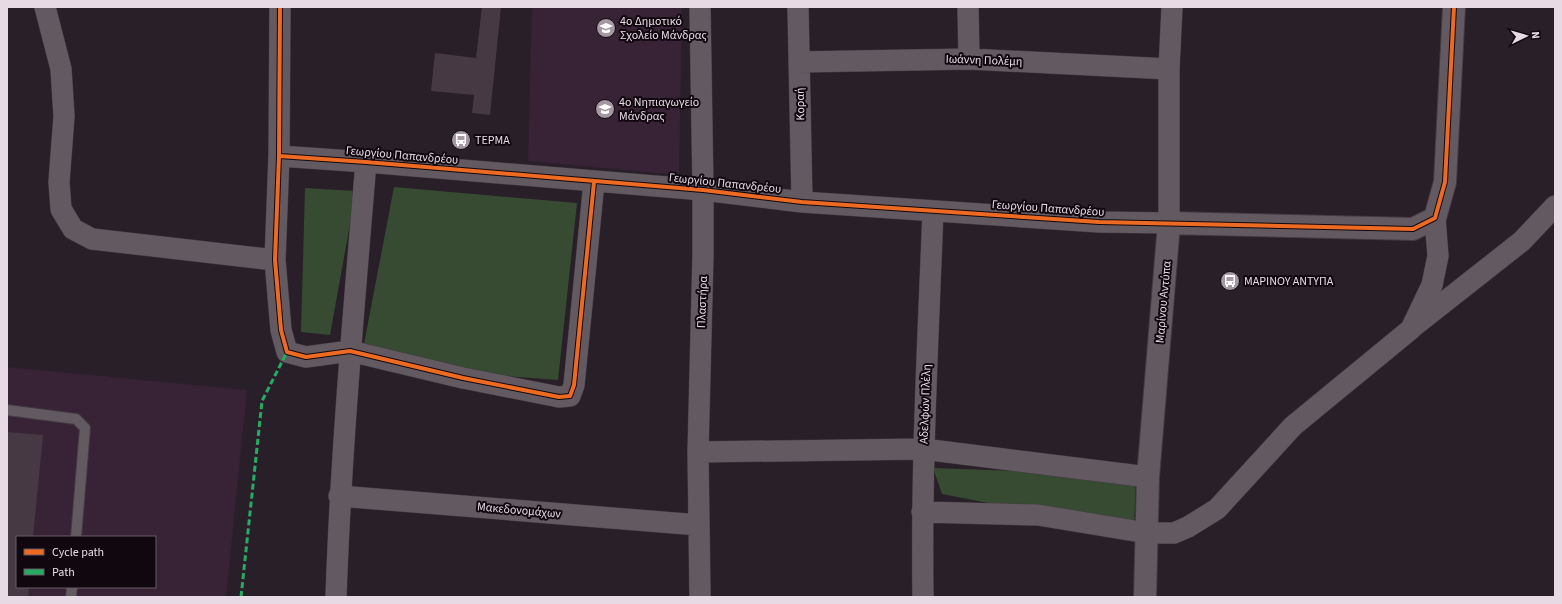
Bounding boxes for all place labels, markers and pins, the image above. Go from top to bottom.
place label: 4ο Δημοτικό Σχολείο Μάνδρας [620,13,707,44]
school or university icon: 4ο Δημοτικό Σχολείο Μάνδρας [595,17,617,39]
place label: 4ο Νηπιαγωγείο Μάνδρας [619,94,699,125]
school or university icon: 4ο Νηπιαγωγείο Μάνδρας [594,98,616,120]
bus stop icon: ΤΕΡΜΑ [450,129,472,151]
place label: ΤΕΡΜΑ [475,132,510,149]
bus stop icon: ΜΑΡΙΝΟΥ ΑΝΤΥΠΑ [1219,270,1241,292]
place label: ΜΑΡΙΝΟΥ ΑΝΤΥΠΑ [1244,273,1334,290]

